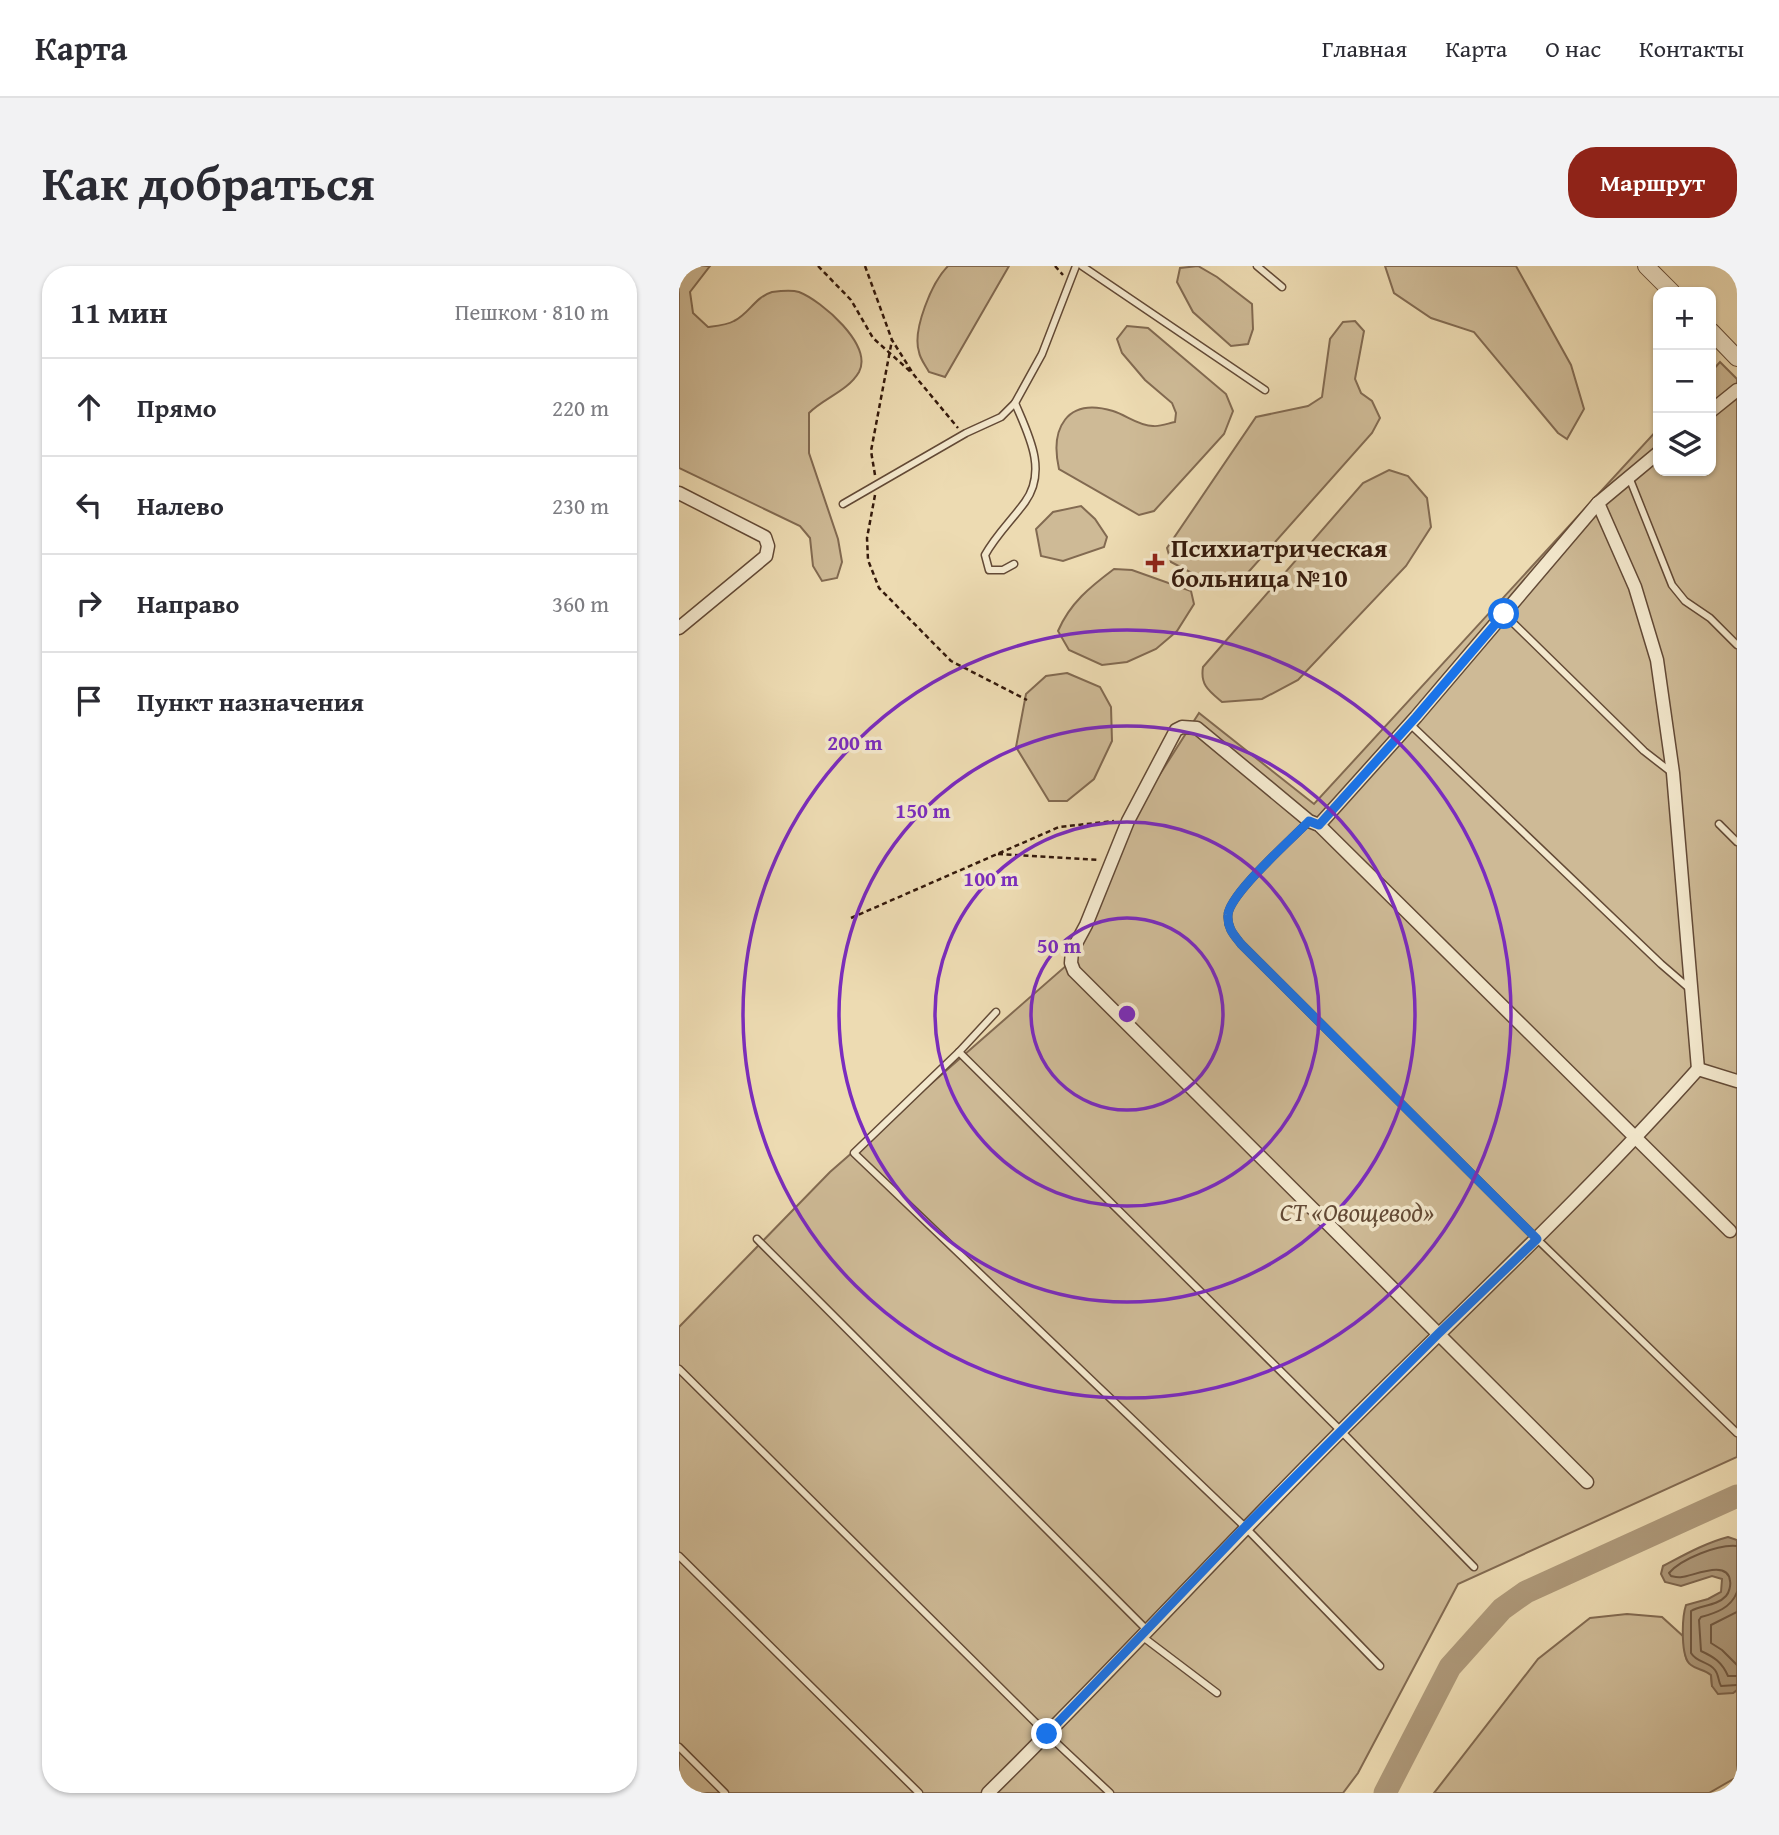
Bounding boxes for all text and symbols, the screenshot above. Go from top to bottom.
text: Карта [35,24,127,72]
text: Главная [1322,31,1407,66]
text: Карта [1445,31,1507,66]
text: О нас [1545,31,1601,66]
text: Контакты [1639,31,1744,66]
text: Как добраться [42,146,375,218]
button: Маршрут [1568,147,1737,218]
map controls [1653,287,1716,476]
button: + [1653,287,1716,350]
text: 11 мин [70,290,168,334]
text: Пешком · 810 m [455,295,609,328]
button: − [1653,350,1716,413]
icon: ahead [70,388,108,426]
text: Прямо [137,388,217,427]
text: 220 m [552,391,609,424]
button: layers [1653,413,1716,476]
icon: left [70,486,108,524]
text: Налево [137,486,224,525]
text: 230 m [552,489,609,522]
place label: Психиатрическая больница №10 [1171,528,1388,597]
marker: Психиатрическая больница №10 [1145,553,1165,573]
icon: right [70,584,108,622]
text: Направо [137,584,239,623]
text: 360 m [552,587,609,620]
route start [1488,598,1519,629]
icon: arrive [70,682,108,720]
text: Пункт назначения [137,682,364,721]
text: 200 m [827,727,883,758]
text: 150 m [895,795,951,826]
text: 100 m [963,863,1019,894]
text: 50 m [1037,930,1081,961]
centre of rings [1115,1002,1139,1026]
park label: СТ «Овощевод» [1280,1192,1434,1231]
route end [1031,1718,1062,1749]

